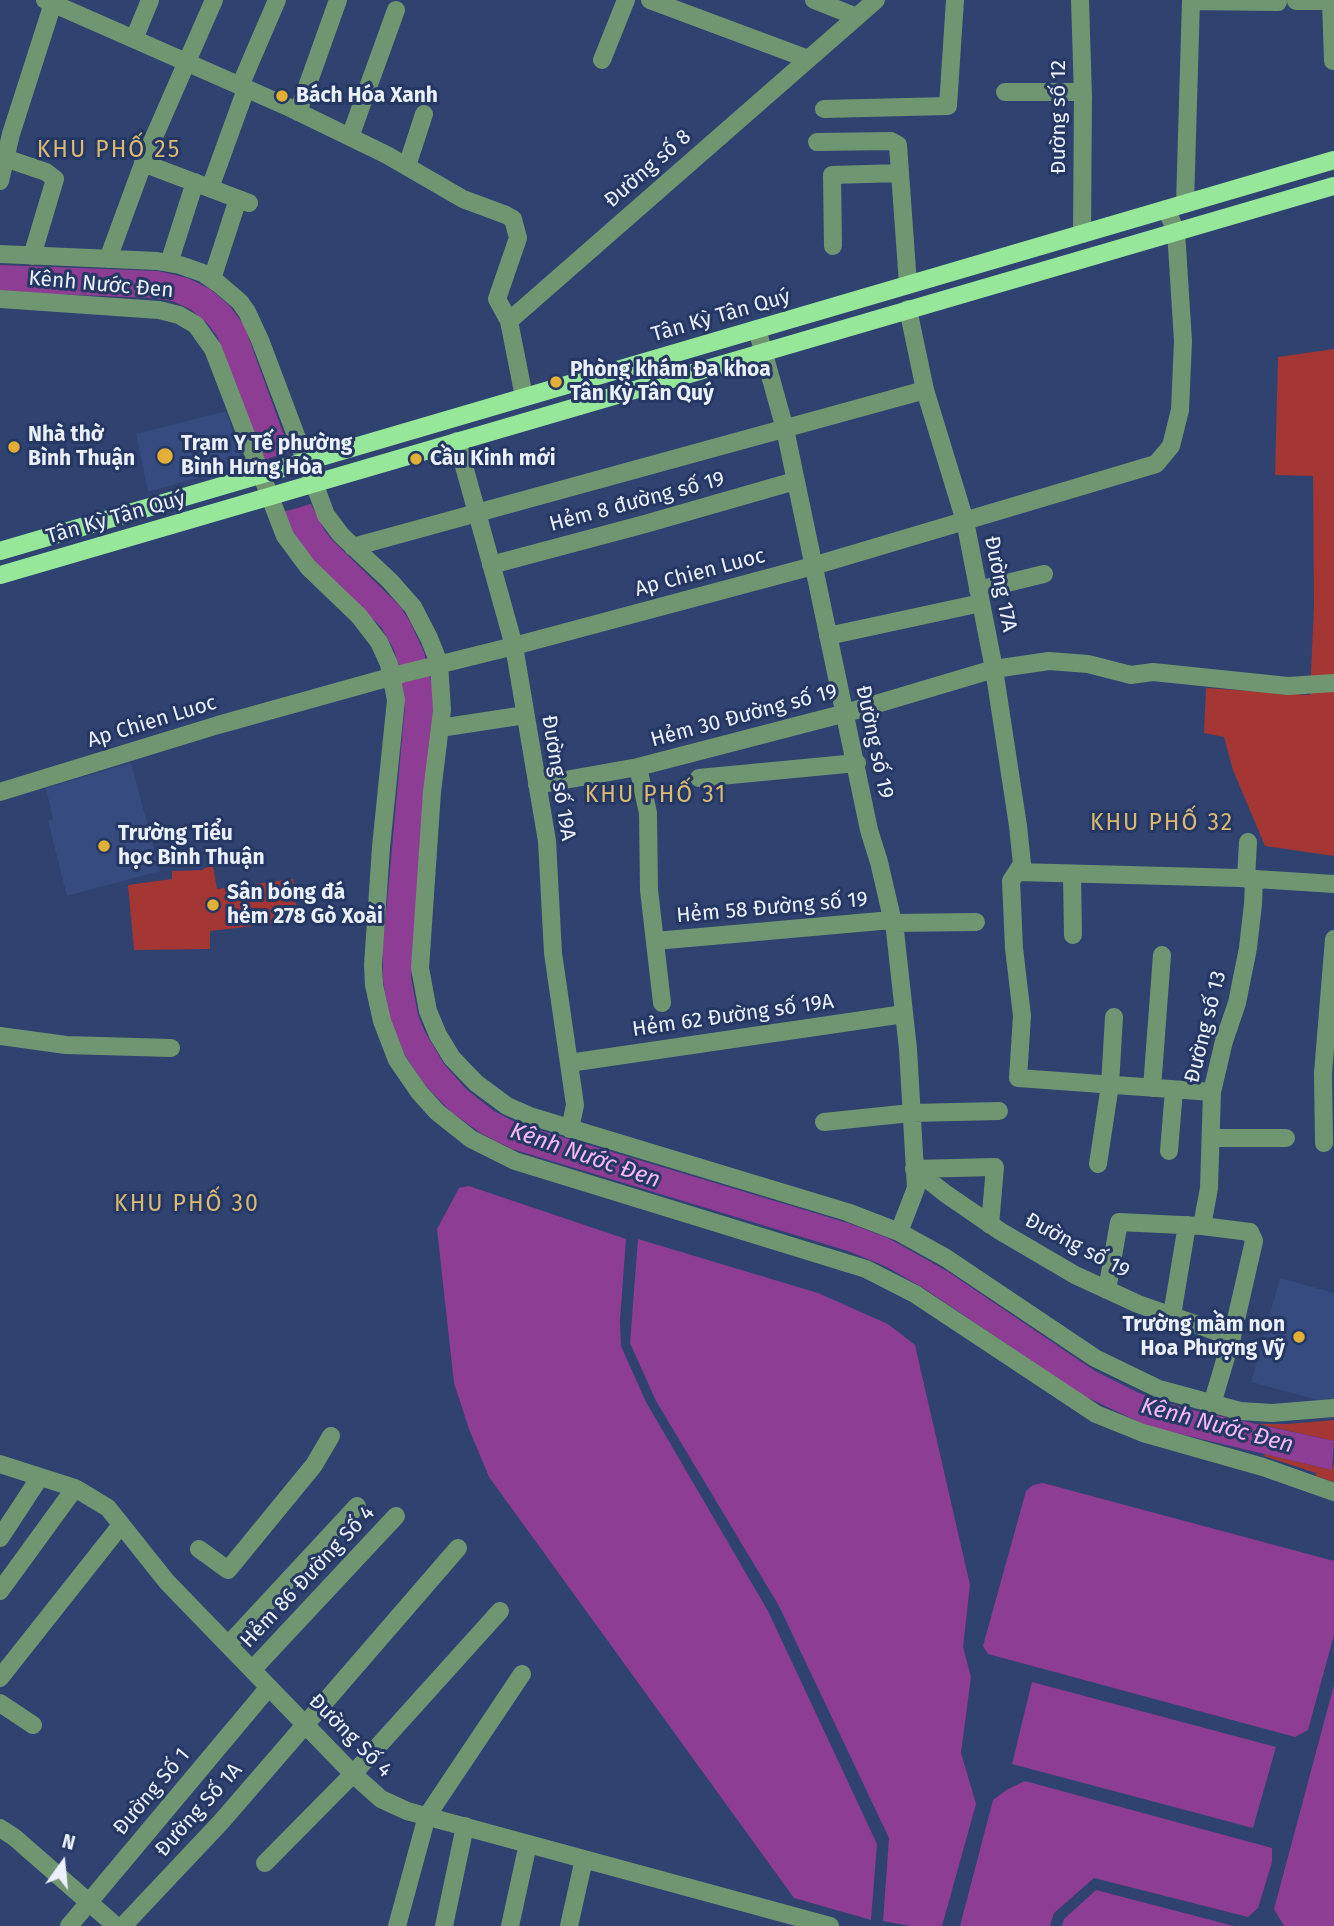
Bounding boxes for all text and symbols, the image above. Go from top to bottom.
street label: Đường số 12 [1046,60,1072,174]
place label: Bách Hóa Xanh [296,83,438,109]
marker: Bách Hóa Xanh [274,88,290,104]
street label: Đường số 8 [600,125,696,213]
district label: KHU PHỐ 25 [38,137,180,165]
street label: Kênh Nước Đen [27,266,175,304]
street label: Tân Kỳ Tân Quý [649,284,793,348]
place label: Phòng khám Đa khoa Tân Kỳ Tân Quý [570,357,771,407]
marker: Phòng khám Đa khoa Tân Kỳ Tân Quý [548,374,564,390]
place label: Nhà thờ Bình Thuận [28,422,135,472]
place label: Trạm Y Tế phường Bình Hưng Hòa [181,431,352,481]
marker: Nhà thờ Bình Thuận [6,439,22,455]
marker: Trạm Y Tế phường Bình Hưng Hòa [155,446,175,466]
place label: Cầu Kinh mới [430,446,556,472]
marker: Cầu Kinh mới [408,451,424,467]
street label: Hẻm 8 đường số 19 [547,466,727,538]
street label: Tân Kỳ Tân Quý [44,486,188,550]
street label: Đường 17A [978,534,1022,634]
street label: Ap Chien Luoc [632,544,768,602]
street label: Hẻm 30 Đường số 19 [648,679,840,753]
street label: Đường số 19 [850,683,898,801]
street label: Ap Chien Luoc [84,690,220,754]
street label: Đường số 19A [536,713,580,843]
district label: KHU PHỐ 31 [586,782,726,810]
district label: KHU PHỐ 32 [1091,810,1233,838]
place label: Trường Tiểu học Bình Thuận [118,821,265,871]
marker: Trường Tiểu học Bình Thuận [96,838,112,854]
place label: Sân bóng đá hẻm 278 Gò Xoài [227,880,383,930]
street label: Hẻm 58 Đường số 19 [675,887,869,929]
marker: Sân bóng đá hẻm 278 Gò Xoài [205,897,221,913]
street label: Đường số 13 [1180,968,1232,1086]
street label: Hẻm 62 Đường số 19A [631,989,835,1043]
water label: Kênh Nước Đen [506,1117,664,1195]
district label: KHU PHỐ 30 [115,1191,259,1219]
street label: Đường số 19 [1020,1208,1134,1284]
place label: Trường mầm non Hoa Phượng Vỹ [1123,1312,1285,1362]
marker: Trường mầm non Hoa Phượng Vỹ [1291,1329,1307,1345]
water label: Kênh Nước Đen [1138,1392,1296,1460]
street label: Hẻm 86 Đường Số 4 [236,1501,380,1653]
street label: Đường Số 4 [303,1689,397,1783]
street label: Đường Số 1 [108,1743,196,1841]
street label: Đường Số 1A [150,1758,248,1862]
north arrow [28,1828,98,1898]
text: N [59,1829,78,1855]

